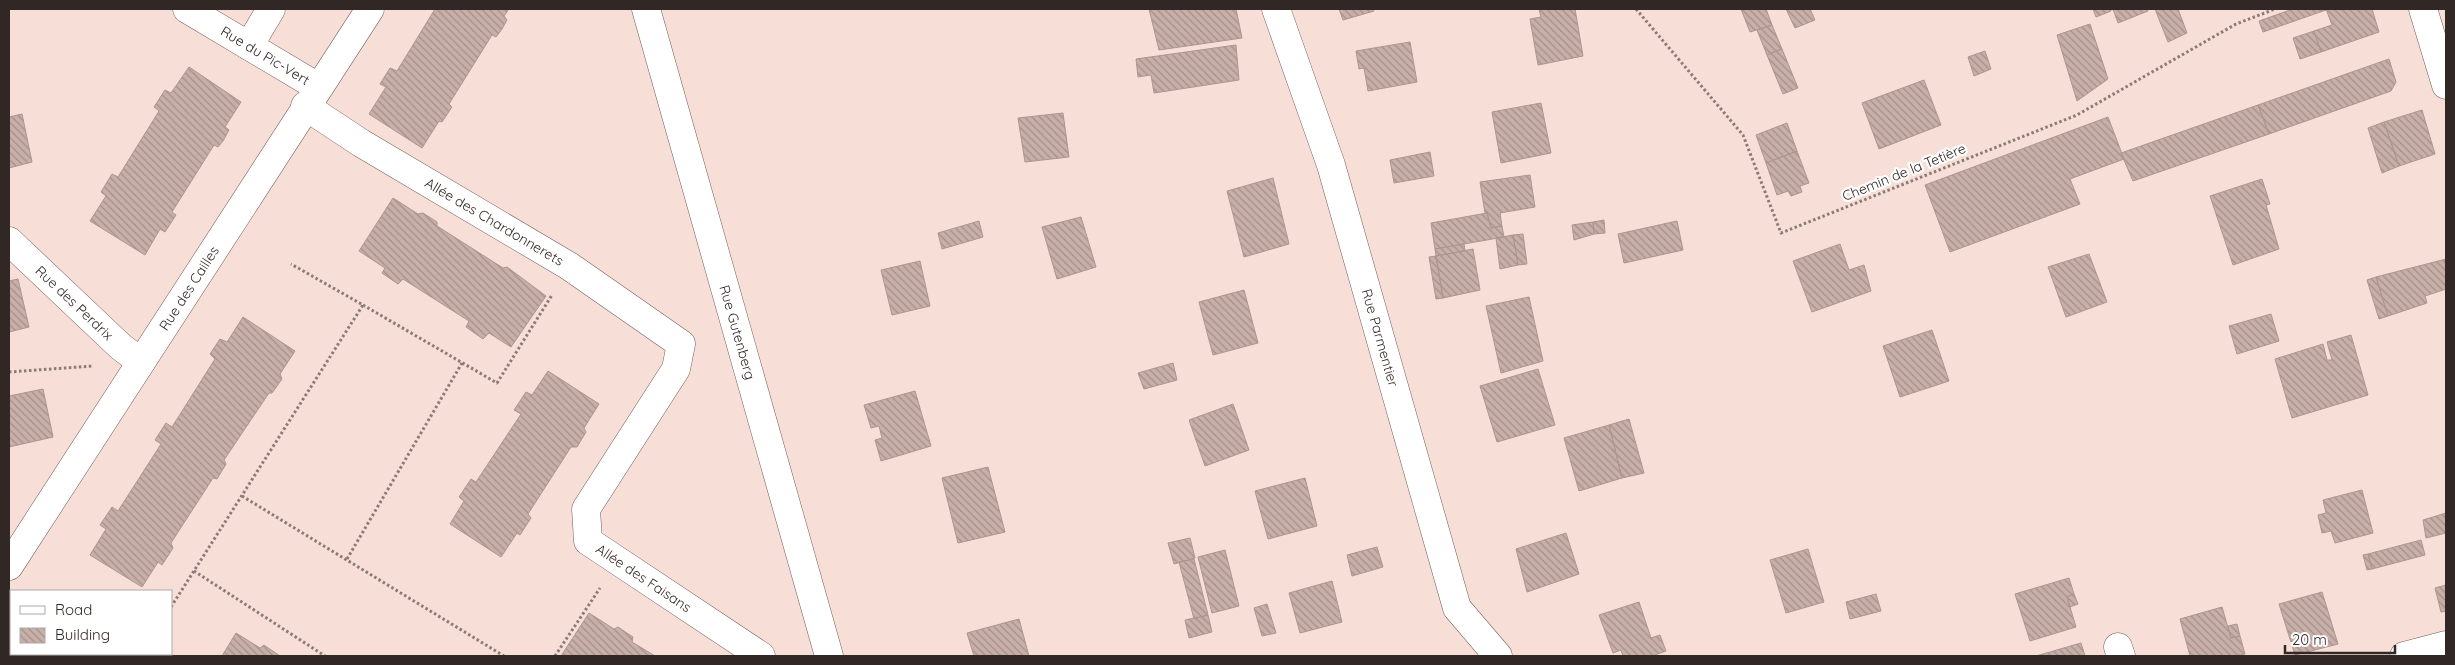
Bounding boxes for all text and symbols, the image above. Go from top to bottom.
street label: Rue du Pic-Vert [217,22,313,89]
street label: Chemin de la Tetière [1840,139,1969,205]
street label: Allée des Chardonnerets [422,174,567,270]
street label: Rue des Cailles [155,243,223,334]
street label: Rue des Perdrix [32,262,117,344]
street label: Rue Gutenberg [715,283,759,382]
street label: Rue Parmentier [1358,287,1403,389]
street label: Allée des Faisans [592,540,695,616]
legend [10,590,172,655]
text: Road [55,600,92,619]
scale bar [2285,622,2395,654]
text: Building [55,625,110,644]
text: 20 m [2292,630,2327,649]

